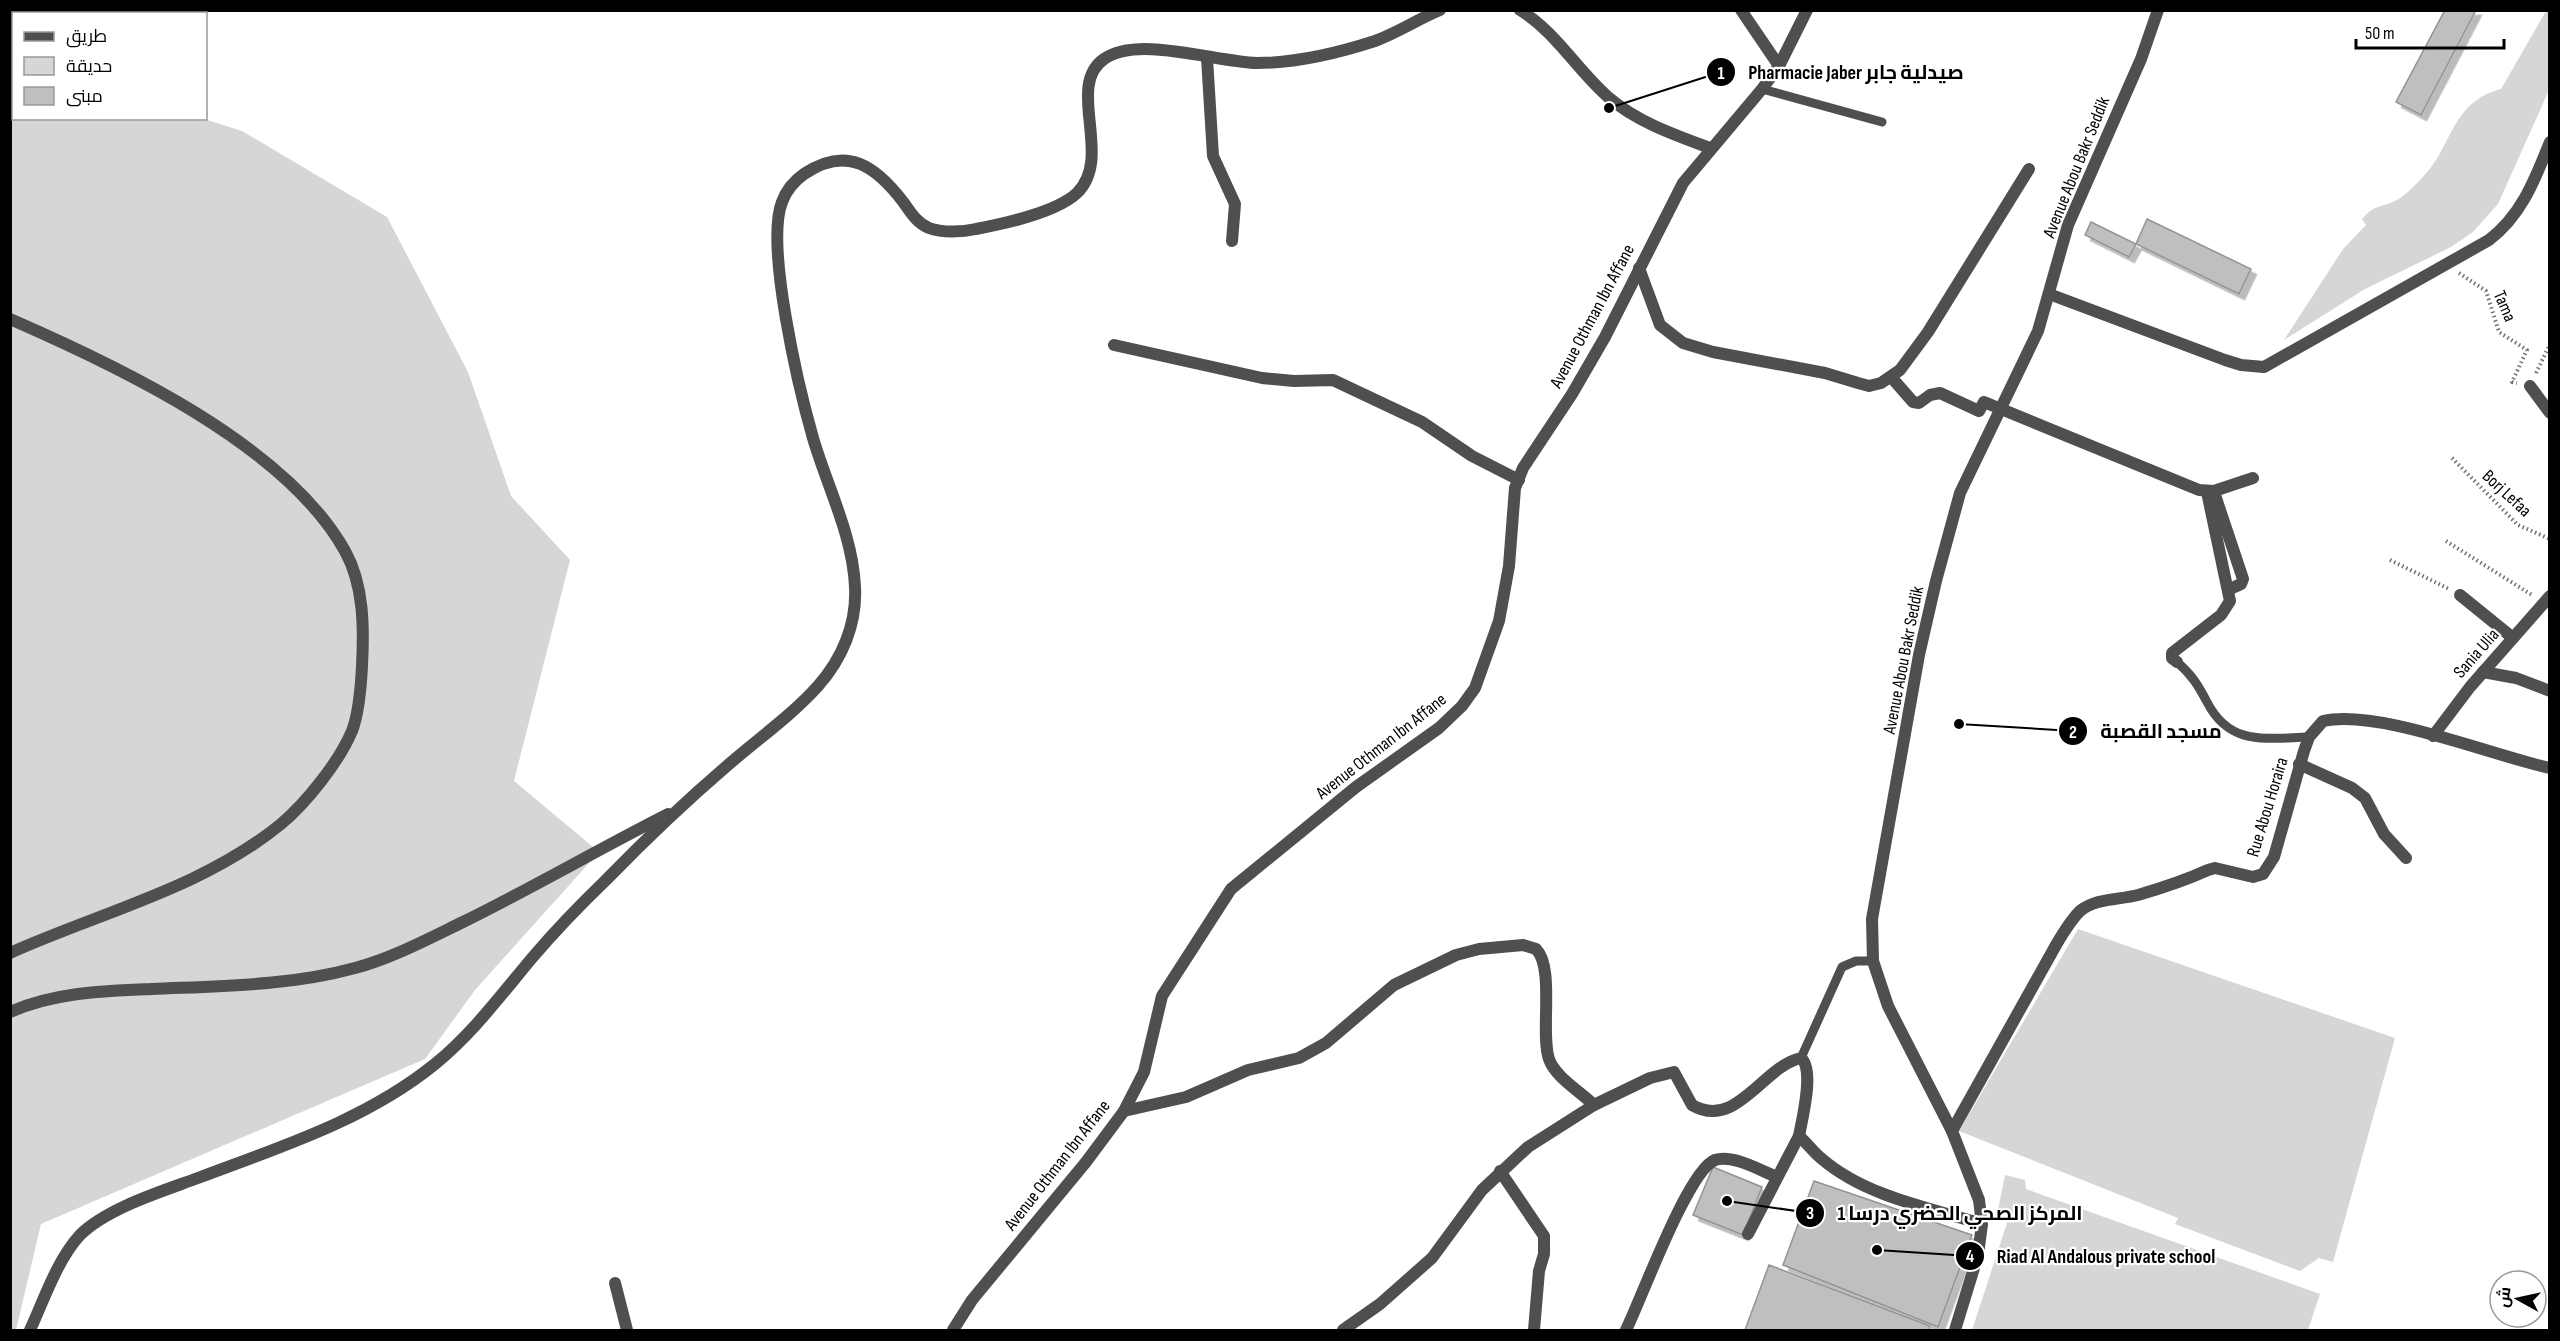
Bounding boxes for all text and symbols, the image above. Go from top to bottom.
legend [12,12,207,120]
scale bar [2356,12,2504,50]
text: 50 m [2365,23,2395,44]
text: طريق [66,26,107,48]
callout: Pharmacie Jaber صيدلية جابر [1706,53,1975,91]
text: حديقة [66,56,112,77]
text: Pharmacie Jaber صيدلية جابر [1748,61,1964,85]
text: 1 [1717,63,1725,84]
text: مبنى [66,86,103,107]
street label: Avenue Abou Bakr Seddik [2038,94,2114,242]
street label: Avenue Othman Ibn Affane [1545,241,1639,392]
street label: Tama [2489,288,2520,325]
street label: Borj Lefaa [2478,465,2536,521]
street label: Avenue Abou Bakr Seddik [1879,584,1928,737]
street label: Sania Ulia [2449,624,2503,682]
street label: Avenue Othman Ibn Affane [1311,689,1451,804]
callout: مسجد القصبة [2058,712,2234,750]
text: مسجد القصبة [2100,720,2222,744]
text: 2 [2069,722,2077,743]
street label: Rue Abou Horaira [2242,755,2293,859]
street label: Avenue Othman Ibn Affane [999,1096,1115,1235]
callout: المركز الصحي الحضري درسا 1 [1795,1194,2095,1232]
text: المركز الصحي الحضري درسا 1 [1837,1202,2083,1229]
text: 3 [1806,1203,1814,1224]
callout: Riad Al Andalous private school [1955,1237,2227,1275]
text: Riad Al Andalous private school [1997,1245,2215,1269]
text: 4 [1966,1246,1975,1267]
north arrow [2488,1269,2548,1329]
text: ش [2494,1286,2515,1309]

